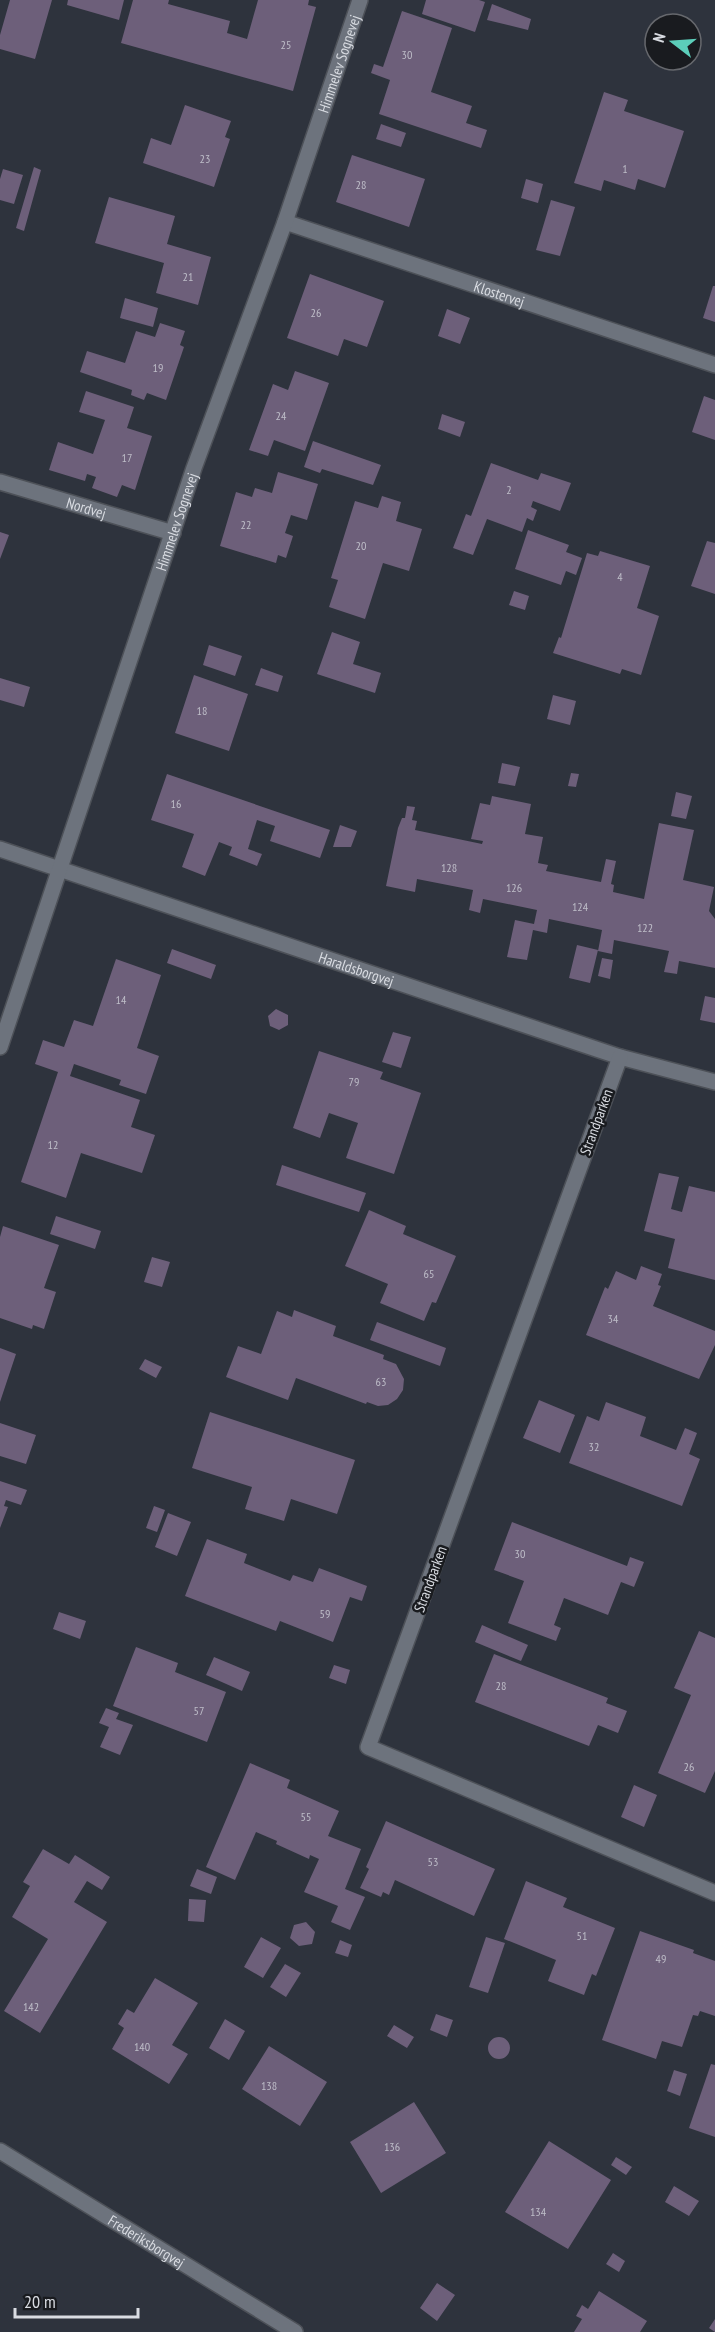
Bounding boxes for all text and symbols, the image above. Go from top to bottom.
street label: Himmelev Sognevej [313,12,364,115]
north arrow [643,12,703,72]
text: N [648,31,669,45]
house number: 25 [281,37,291,52]
house number: 30 [402,47,412,62]
house number: 23 [200,151,210,166]
house number: 1 [622,161,628,176]
house number: 28 [356,177,366,192]
house number: 21 [183,269,193,284]
street label: Klostervej [472,276,527,311]
house number: 26 [311,305,321,320]
house number: 19 [153,360,163,375]
house number: 24 [276,408,287,423]
house number: 17 [122,450,132,465]
street label: Himmelev Sognevej [151,470,201,573]
house number: 2 [506,482,512,497]
street label: Nordvej [64,493,108,522]
house number: 22 [241,517,251,532]
house number: 20 [356,538,366,553]
house number: 4 [617,569,623,584]
house number: 18 [197,703,207,718]
house number: 16 [171,796,181,811]
house number: 128 [441,860,457,875]
house number: 126 [506,880,522,895]
house number: 124 [572,899,589,914]
house number: 122 [637,920,653,935]
street label: Haraldsborgvej [316,947,397,990]
house number: 14 [116,992,127,1007]
house number: 79 [349,1074,359,1089]
street label: Strandparken [575,1086,617,1158]
house number: 12 [48,1137,58,1152]
house number: 65 [424,1266,434,1281]
house number: 34 [608,1311,619,1326]
house number: 63 [376,1374,386,1389]
house number: 32 [589,1439,599,1454]
street label: Strandparken [409,1543,451,1615]
house number: 30 [515,1546,525,1561]
house number: 59 [320,1606,330,1621]
house number: 28 [496,1678,506,1693]
house number: 57 [194,1703,204,1718]
house number: 26 [684,1759,694,1774]
house number: 55 [301,1809,311,1824]
house number: 53 [428,1854,438,1869]
house number: 51 [577,1928,587,1943]
house number: 49 [656,1951,666,1966]
house number: 142 [23,1999,39,2014]
house number: 140 [134,2039,150,2054]
house number: 138 [261,2078,277,2093]
house number: 136 [384,2139,400,2154]
house number: 134 [530,2204,547,2219]
street label: Frederiksborgvej [105,2210,188,2272]
scale bar [15,2281,138,2319]
text: 20 m [24,2290,56,2313]

